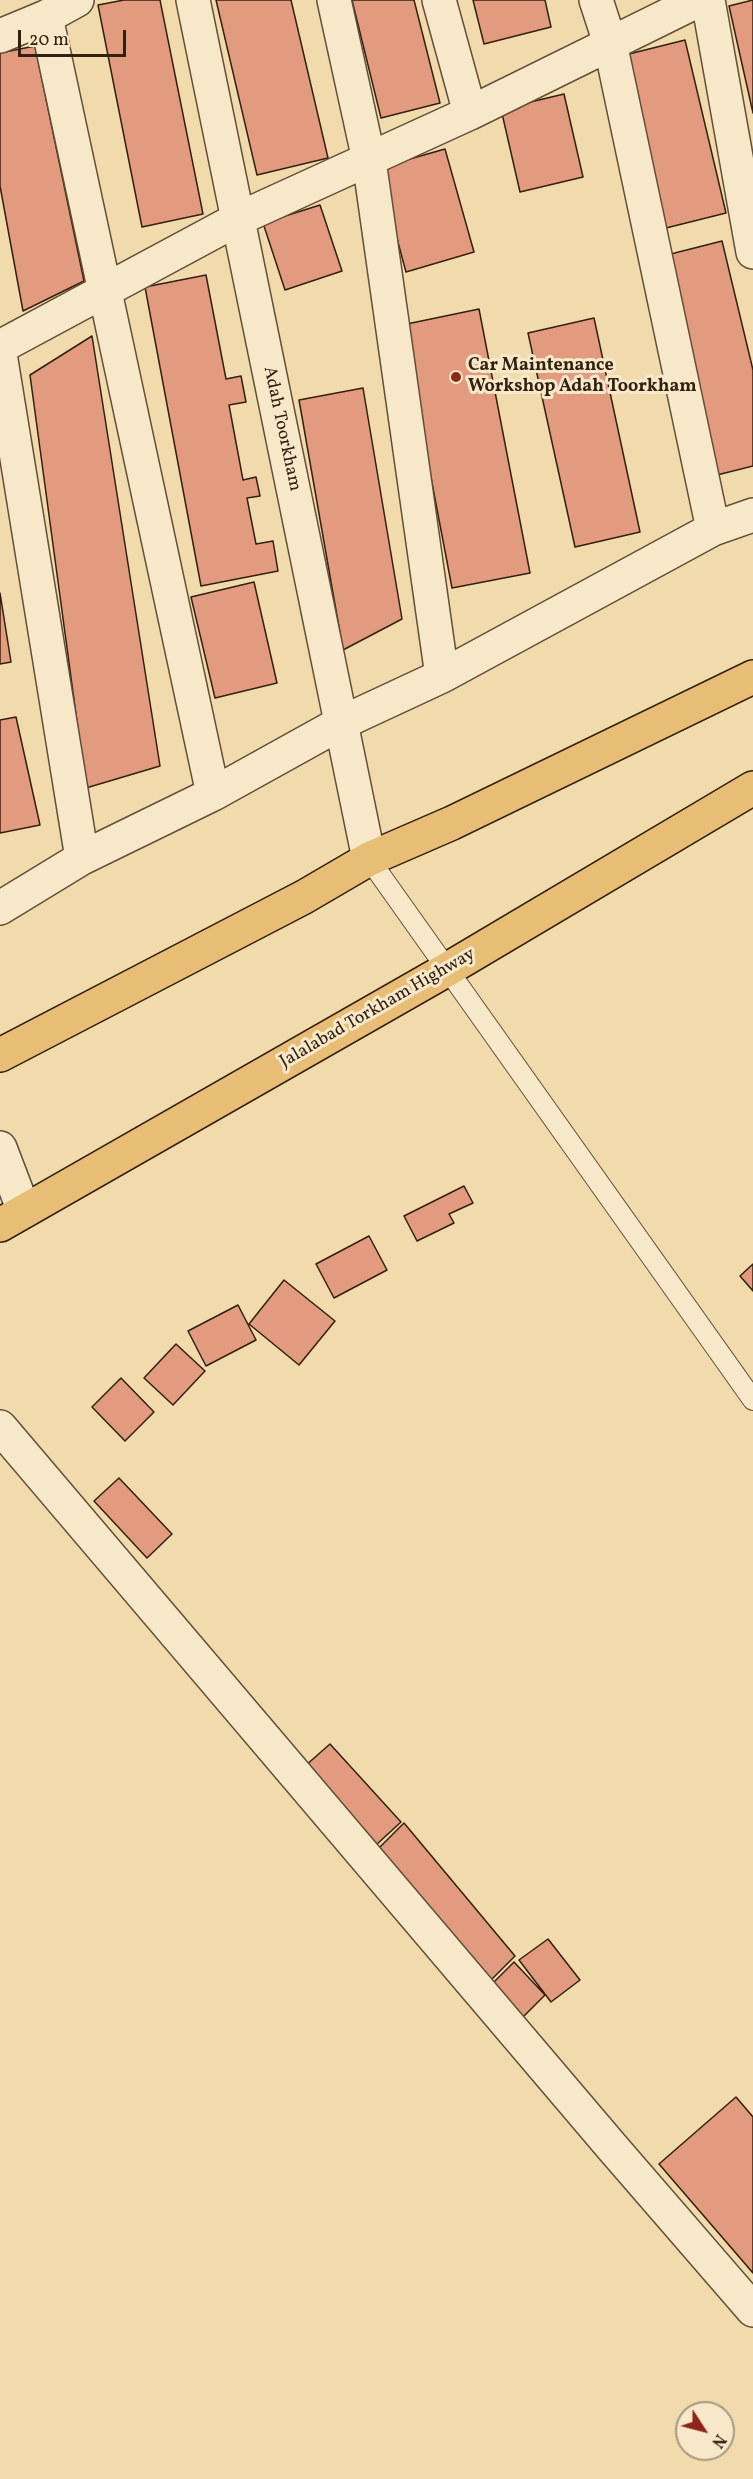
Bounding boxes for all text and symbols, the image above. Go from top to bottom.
scale bar [21,18,129,56]
text: 20 m [29,28,69,53]
place label: Car Maintenance Workshop Adah Toorkham [468,356,697,398]
street label: Adah Toorkham [257,365,305,493]
marker: Car Maintenance Workshop Adah Toorkham [449,370,463,384]
street label: Jalalabad Torkham Highway [277,944,479,1074]
north arrow [675,2401,735,2461]
text: N [706,2429,730,2452]

